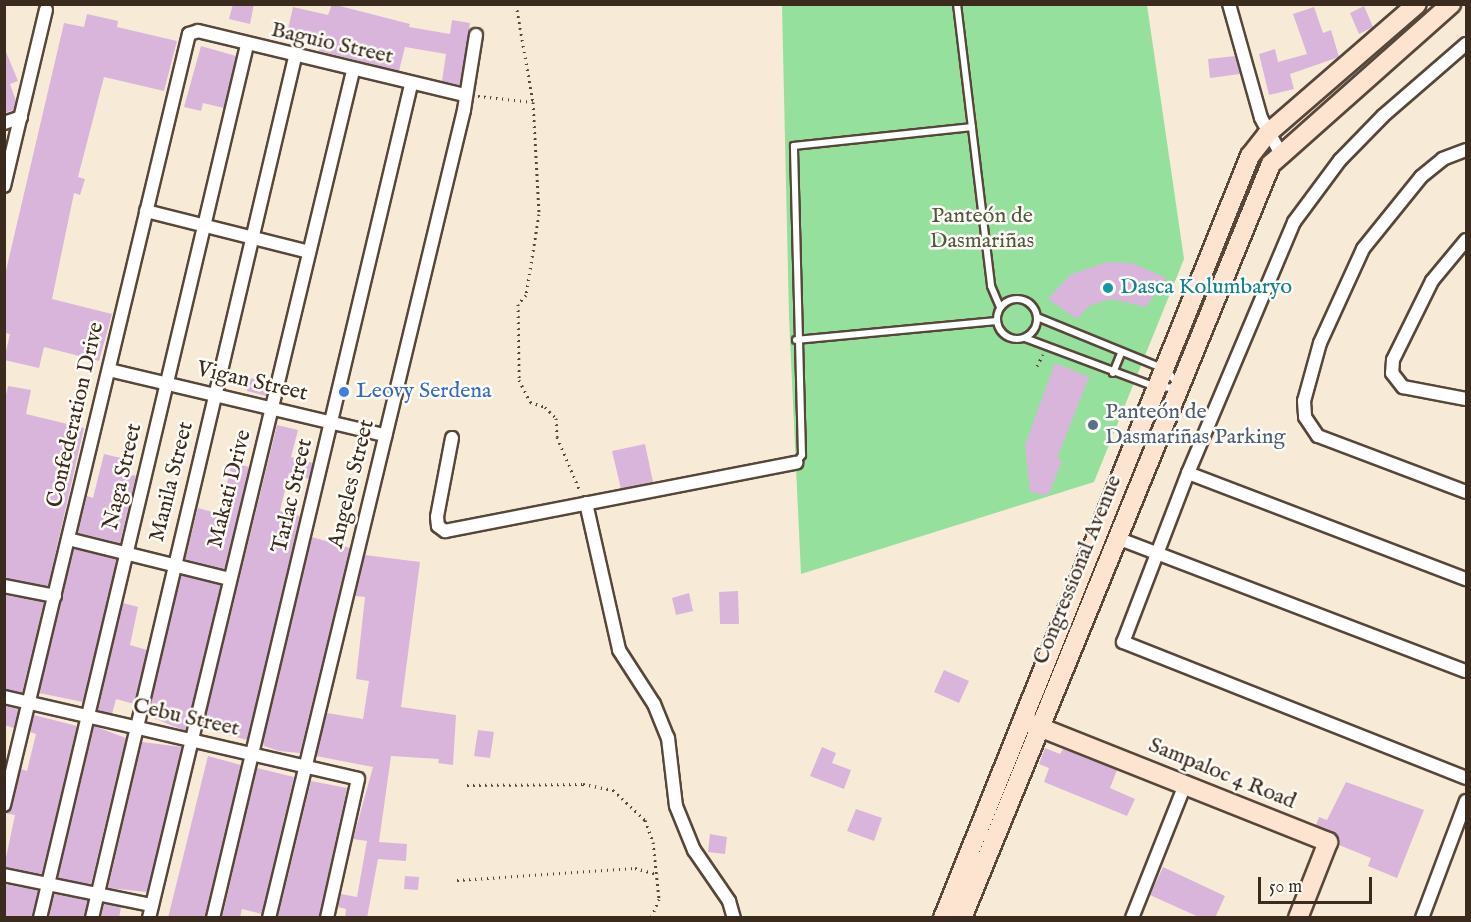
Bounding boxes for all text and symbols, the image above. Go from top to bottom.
street label: Baguio Street [268,17,396,71]
park label: Panteón de Dasmariñas [930,203,1034,254]
place label: Dasca Kolumbaryo [1120,275,1292,301]
marker: Dasca Kolumbaryo [1101,281,1115,295]
street label: Confederation Drive [42,320,110,510]
street label: Vigan Street [194,356,310,408]
place label: Leovy Serdena [356,379,491,405]
marker: Leovy Serdena [337,385,351,399]
place label: Panteón de Dasmariñas Parking [1105,399,1286,451]
street label: Angeles Street [323,417,381,551]
marker: Panteón de Dasmariñas Parking [1086,418,1100,432]
street label: Manila Street [144,419,200,545]
street label: Naga Street [98,421,148,533]
street label: Makati Drive [203,427,257,551]
street label: Tarlac Street [267,436,319,556]
street label: Congressional Avenue [1028,472,1128,668]
street label: Cebu Street [130,693,242,743]
street label: Sampaloc 4 Road [1144,732,1300,816]
scale bar [1261,865,1375,903]
text: 50 m [1269,876,1302,899]

